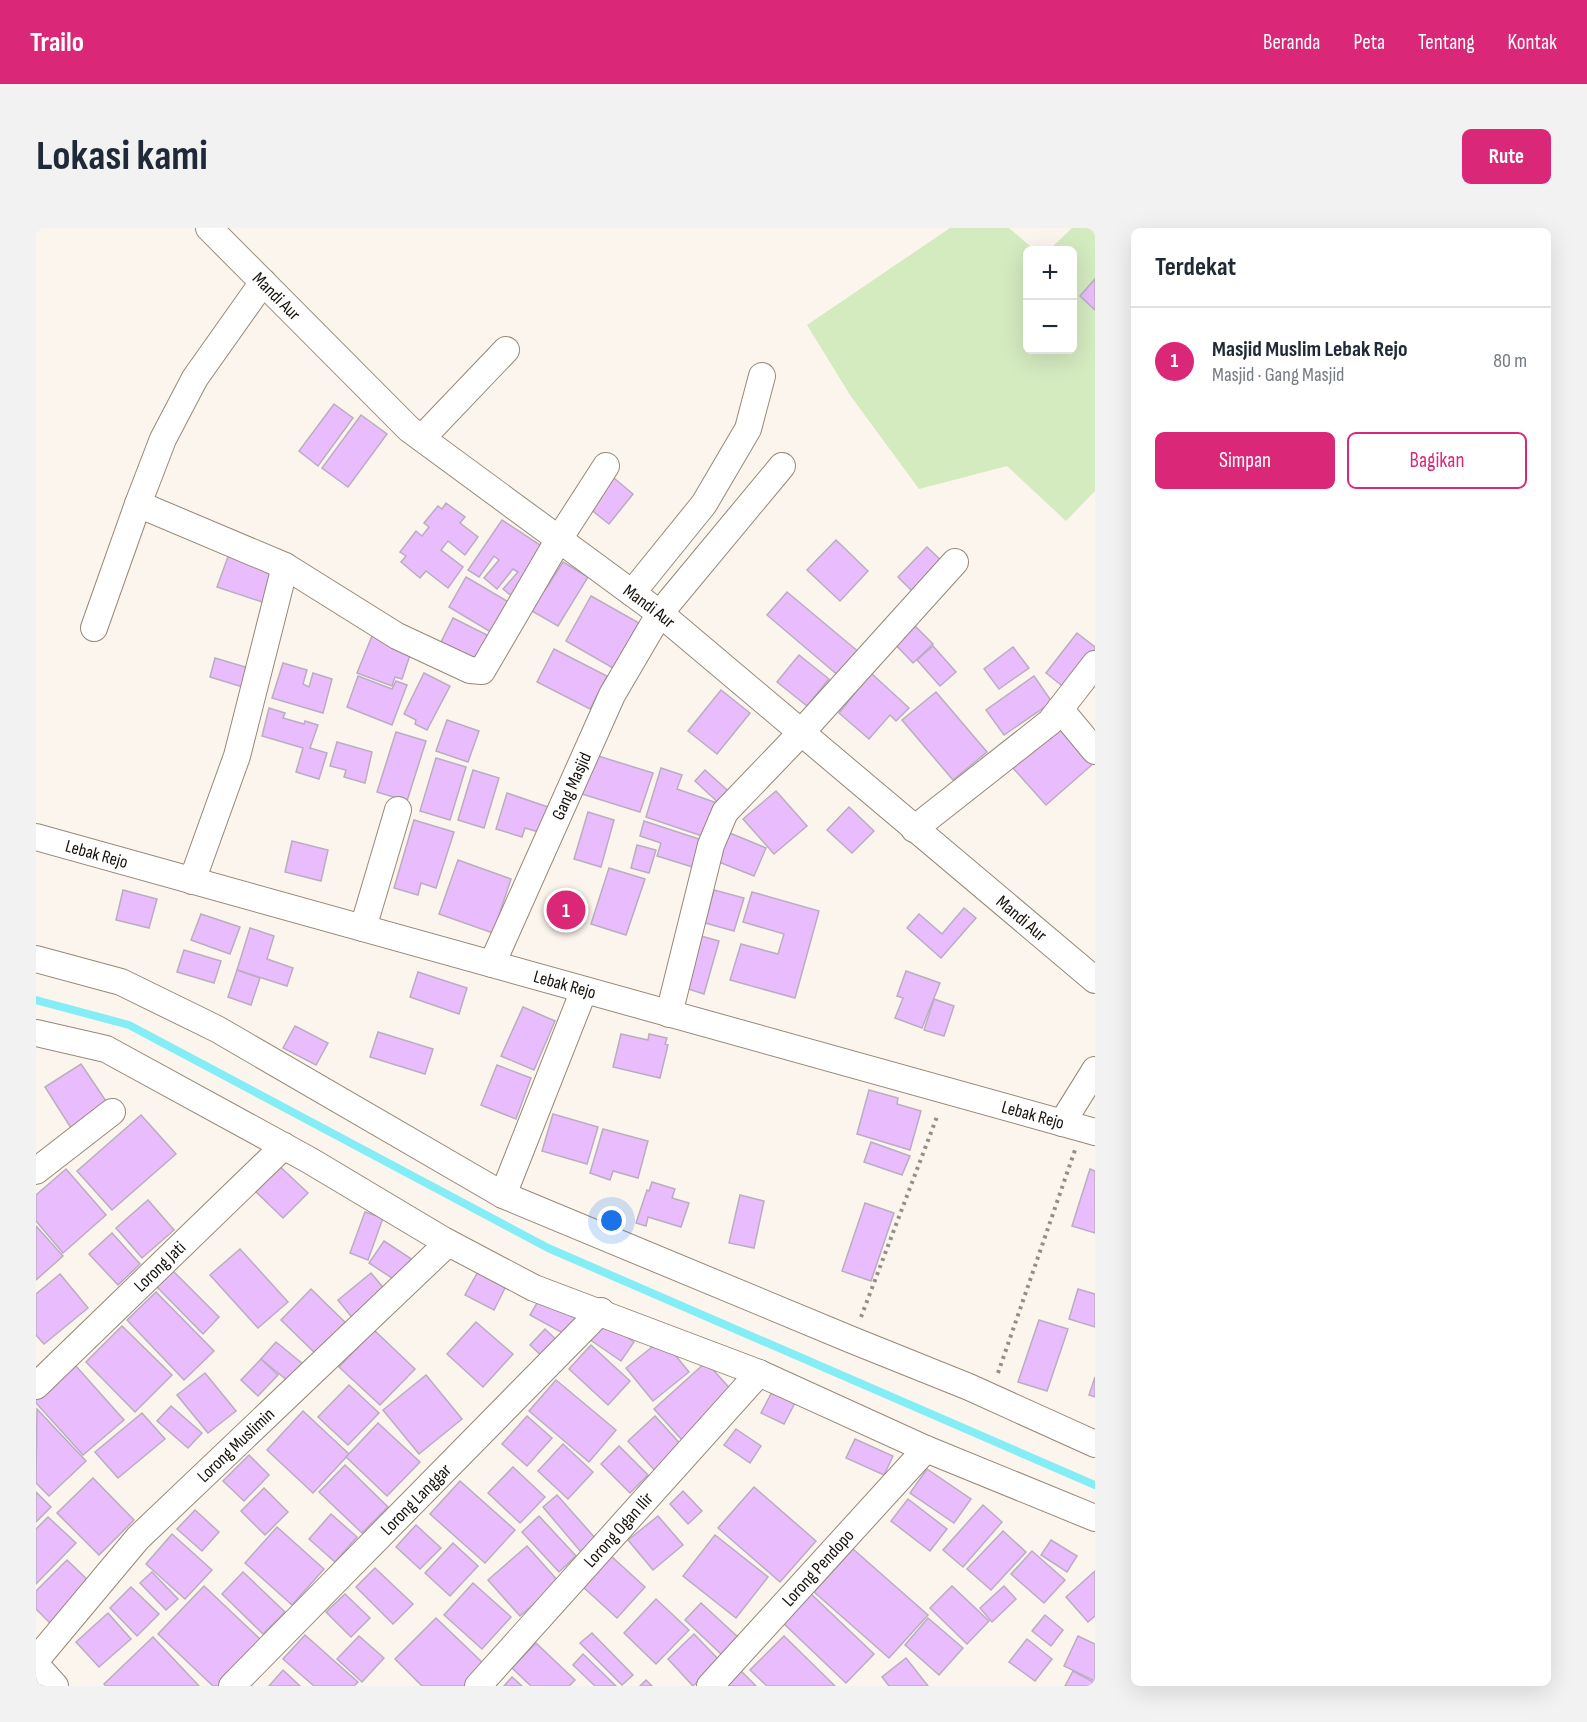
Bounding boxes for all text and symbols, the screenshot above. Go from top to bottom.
text: Trailo [30,26,84,59]
text: Beranda [1263,30,1320,55]
text: Peta [1353,30,1385,55]
text: Tentang [1418,30,1475,55]
text: Kontak [1508,30,1557,55]
button: Rute [1462,129,1551,184]
text: Lokasi kami [36,131,208,182]
map controls [1023,246,1077,354]
button: + [1023,246,1077,300]
text: Terdekat [1155,252,1236,283]
street label: Mandi Aur [248,268,305,325]
button: − [1023,300,1077,354]
text: Masjid Muslim Lebak Rejo [1212,336,1408,363]
text: 1 [1171,349,1178,373]
text: 80 m [1493,349,1527,373]
text: Masjid · Gang Masjid [1212,363,1344,387]
button: Simpan [1155,432,1335,489]
button: Bagikan [1347,432,1527,489]
street label: Mandi Aur [619,580,680,632]
street label: Gang Masjid [547,749,596,823]
street label: Lebak Rejo [63,835,130,873]
pin: 1 [546,888,586,932]
street label: Mandi Aur [992,891,1051,945]
street label: Lebak Rejo [531,966,598,1003]
street label: Lebak Rejo [999,1096,1067,1133]
your location [597,1206,626,1235]
street label: Lorong Jati [129,1237,190,1296]
street label: Lorong Muslimin [193,1403,279,1487]
street label: Lorong Langgar [376,1459,455,1539]
street label: Lorong Ogan Ilir [579,1488,657,1571]
street label: Lorong Pendopo [777,1525,858,1611]

